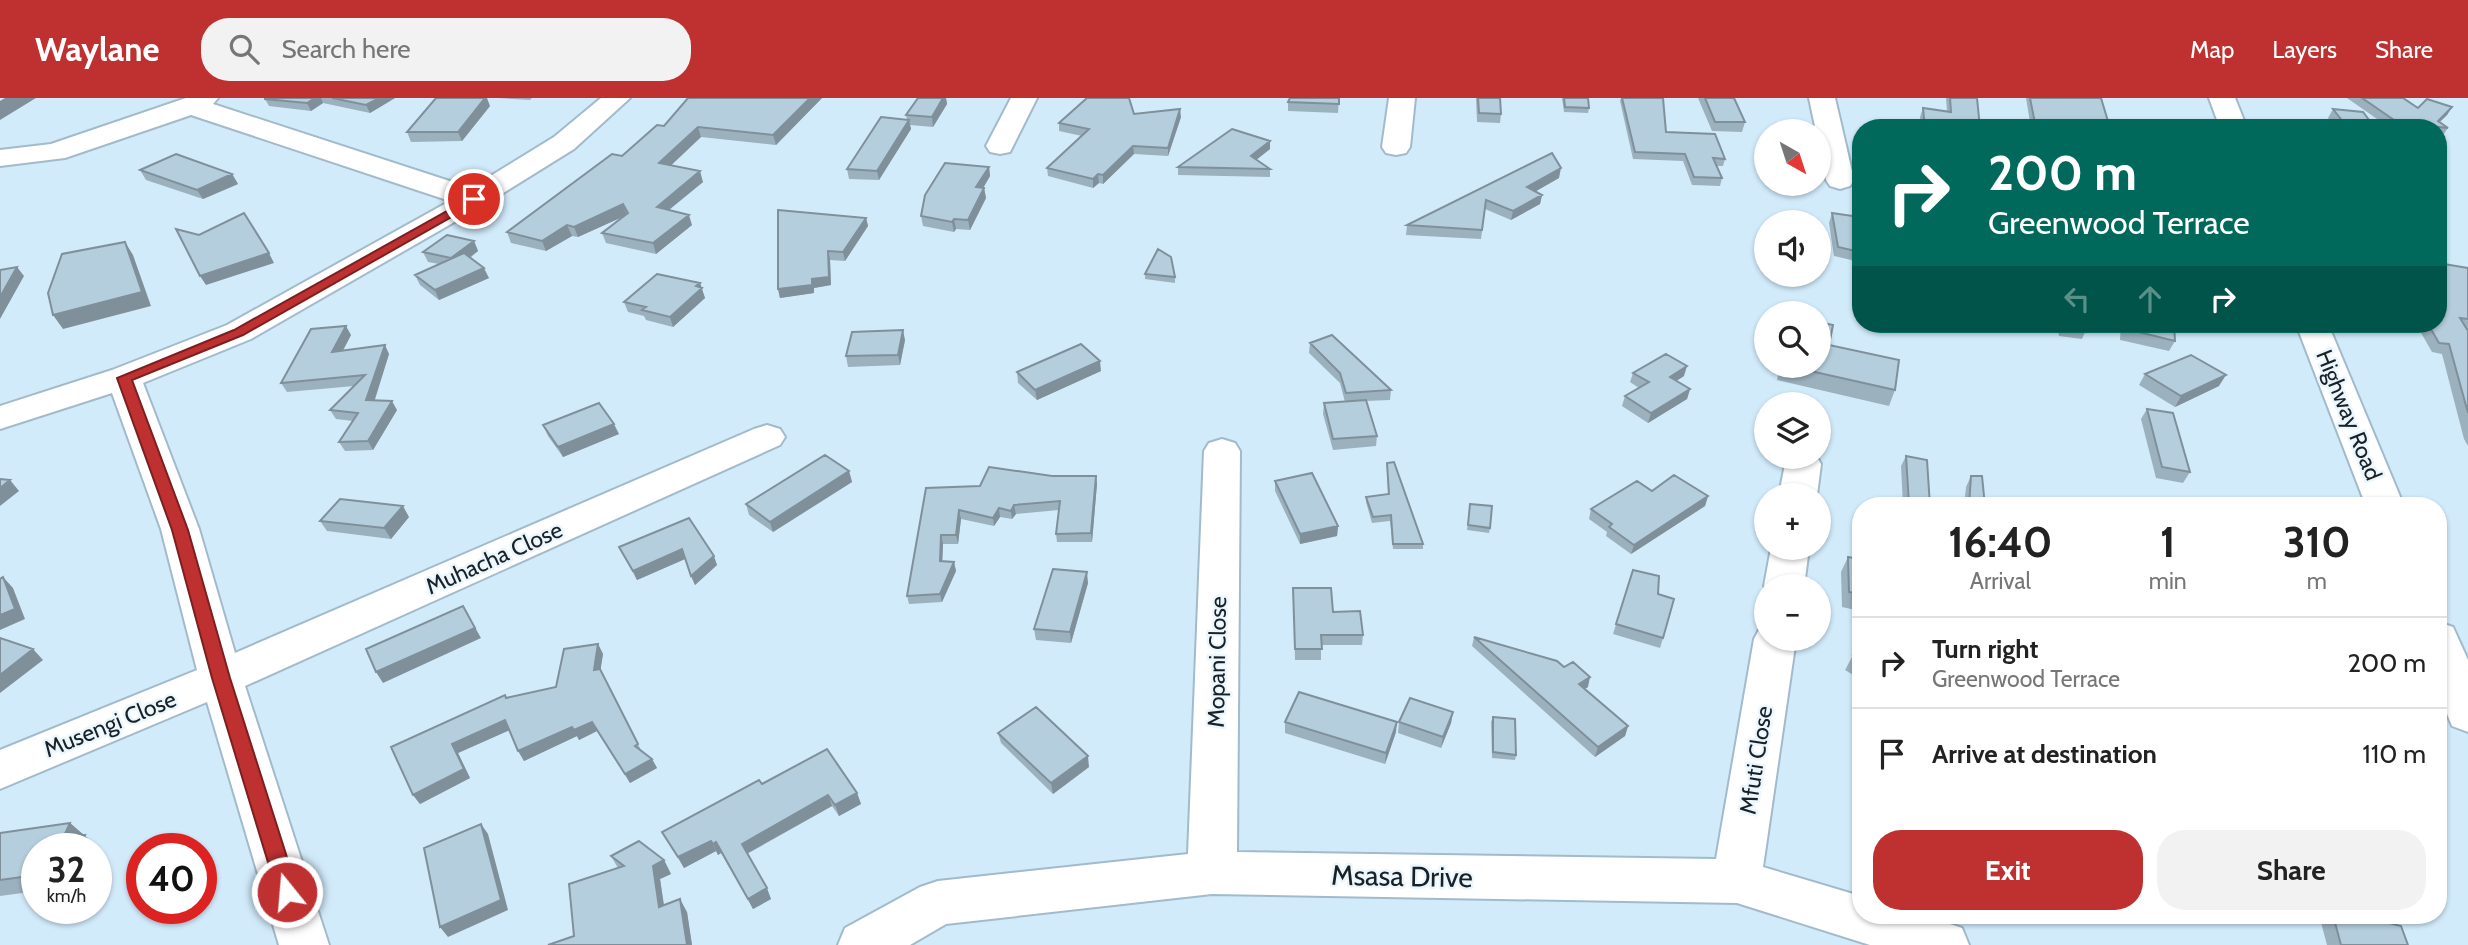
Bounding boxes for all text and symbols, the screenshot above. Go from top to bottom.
search box [201,18,691,81]
text: Waylane [35,29,159,69]
icon: search [225,30,263,68]
text: Search here [281,33,411,65]
text: Map [2190,35,2234,64]
text: Layers [2272,35,2337,64]
text: Share [2375,35,2433,64]
north arrow [1754,119,1830,196]
map controls [1754,119,1831,651]
text: 200 m [1988,143,2137,202]
icon: right [1873,147,1964,238]
pin [444,169,504,229]
icon: arrive [455,180,493,218]
text: Greenwood Terrace [1988,203,2250,242]
button: sound [1754,210,1831,287]
icon: left [2058,280,2096,318]
icon: ahead [2131,280,2169,318]
icon: right [2204,280,2242,318]
button: search [1754,301,1831,378]
street label: Highway Road [2310,346,2388,484]
button: layers [1754,392,1831,469]
button: + [1754,483,1831,560]
street label: Muhacha Close [421,515,567,601]
text: 16:40 [1948,516,2052,568]
text: 1 [2160,516,2175,568]
text: 310 [2283,516,2351,568]
text: Arrival [1970,567,2031,595]
text: min [2149,567,2187,595]
text: m [2307,567,2327,595]
button: − [1754,574,1831,651]
street label: Mopani Close [1202,596,1232,728]
text: Turn right [1932,633,2038,665]
icon: right [1873,644,1911,682]
text: 200 m [2347,647,2426,679]
text: Greenwood Terrace [1932,665,2120,693]
street label: Musengi Close [40,685,180,763]
street label: Mfuti Close [1734,704,1778,816]
icon: arrive [1873,735,1911,773]
text: Arrive at destination [1932,738,2157,770]
text: 110 m [2362,738,2426,770]
button: Exit [1873,830,2143,910]
button: Share [2157,830,2426,910]
speed limit sign: 40 [126,833,217,924]
text: 32 [48,848,85,891]
position arrow [250,855,324,929]
street label: Msasa Drive [1331,858,1473,894]
text: km/h [47,885,86,907]

